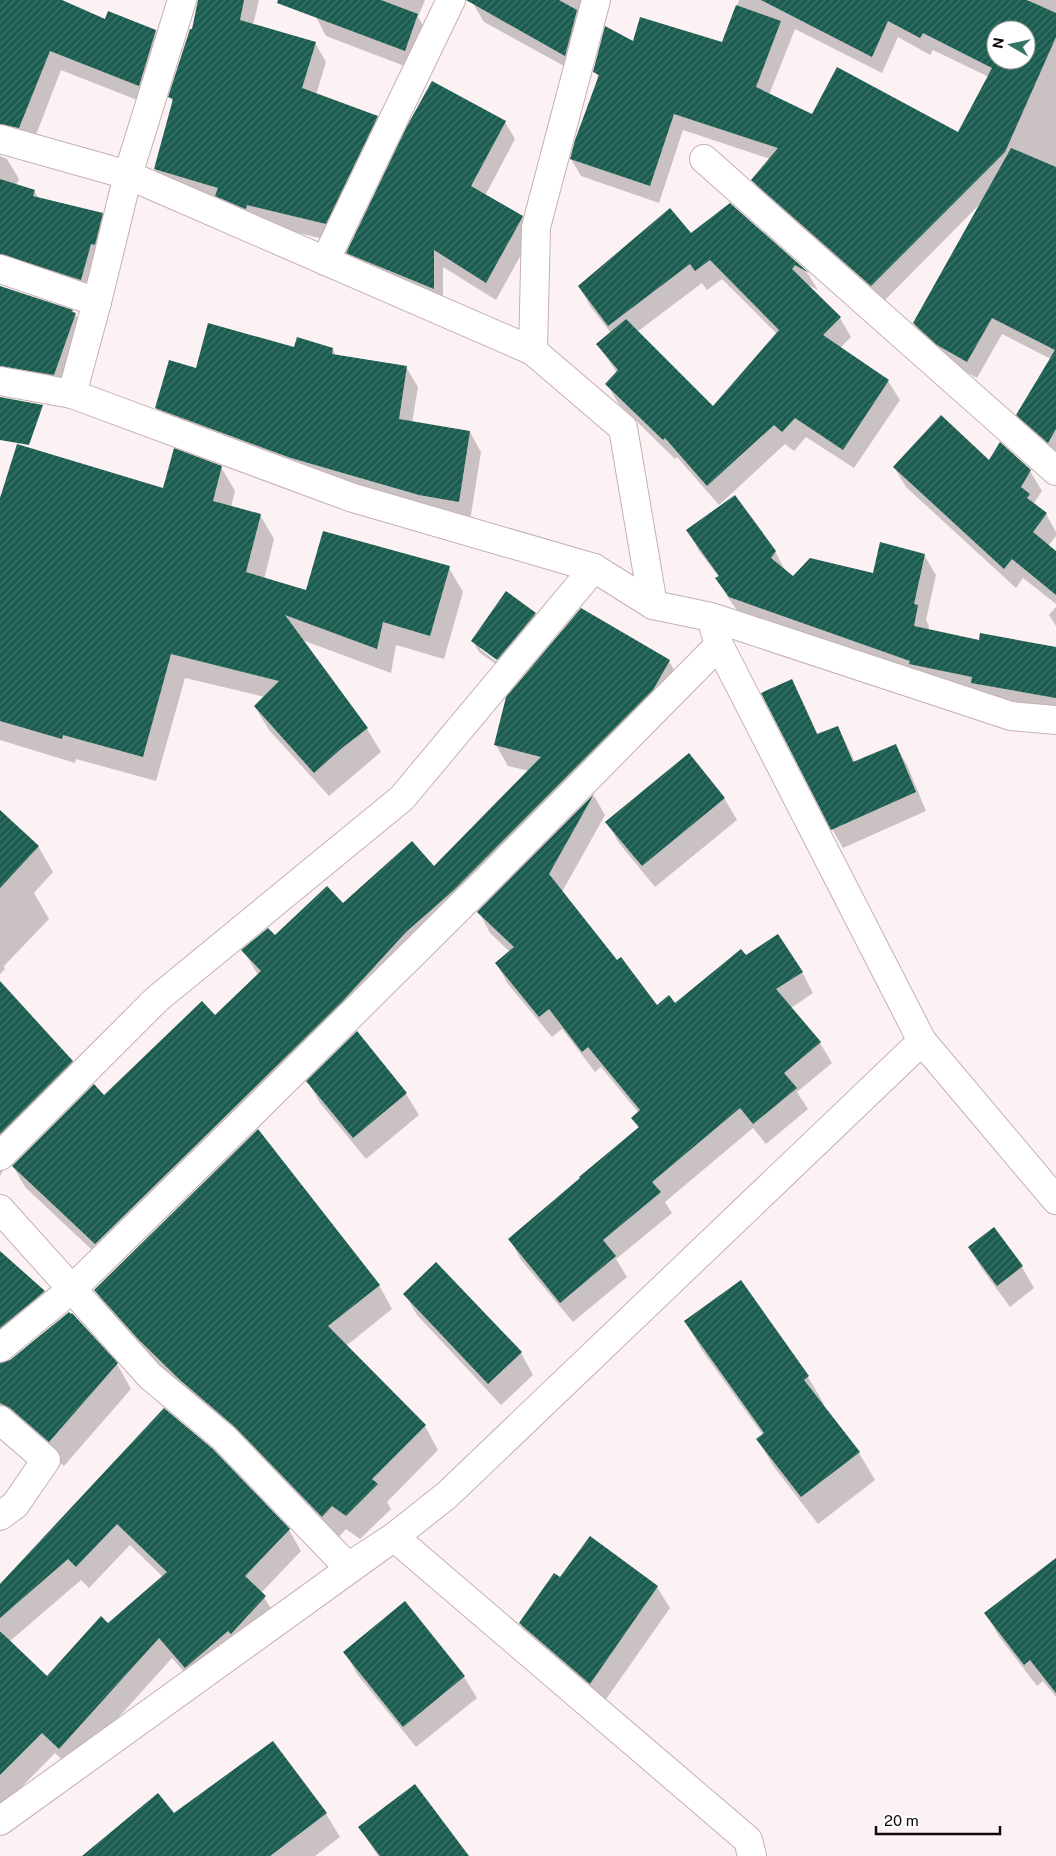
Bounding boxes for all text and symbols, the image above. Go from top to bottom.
north arrow [986,20,1036,70]
text: N [989,36,1007,50]
scale bar [876,1804,1000,1836]
text: 20 m [884,1812,919,1829]

